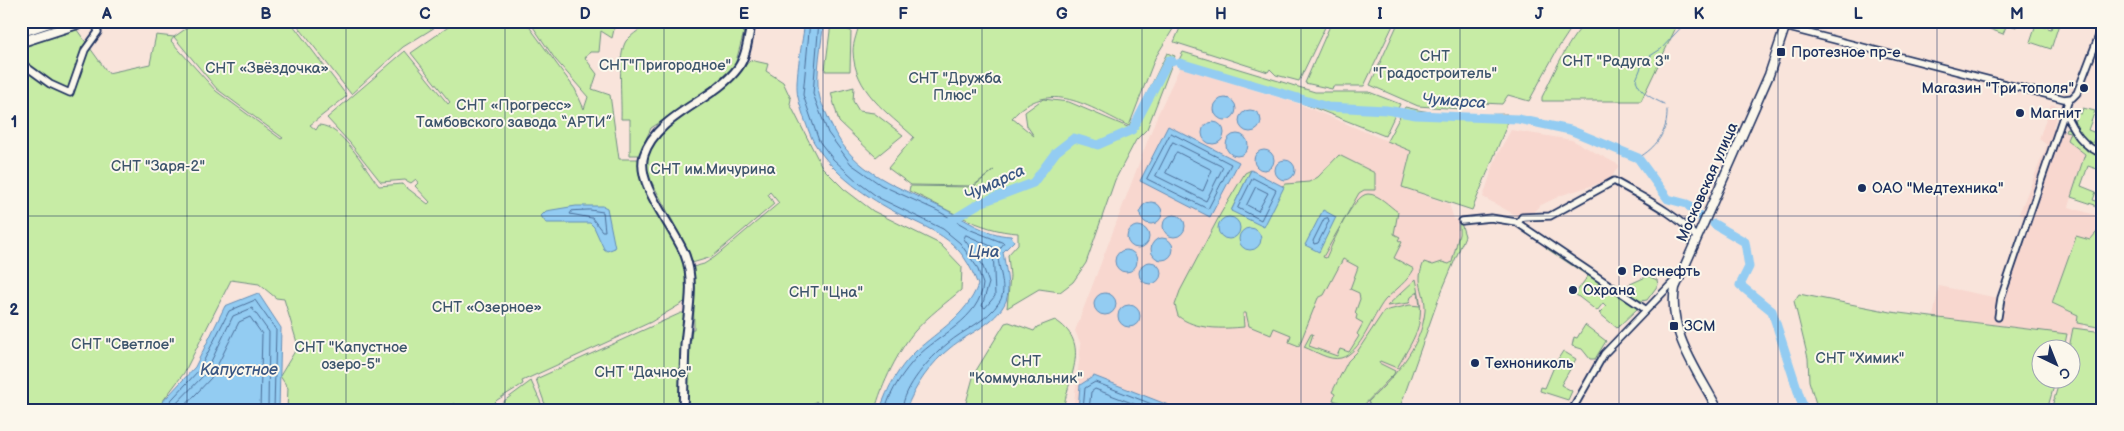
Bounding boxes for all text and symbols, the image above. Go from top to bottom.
text: A [101,5,112,24]
text: B [260,5,272,24]
text: C [419,5,431,24]
text: D [579,5,591,24]
text: E [739,5,749,24]
text: F [898,5,908,24]
text: G [1056,5,1068,24]
text: H [1215,5,1227,24]
text: I [1377,5,1383,24]
text: J [1535,5,1544,24]
text: K [1694,5,1705,24]
text: L [1853,5,1863,24]
text: M [2010,5,2024,24]
place label: Протезное пр-е [1791,43,1901,62]
marker: Протезное пр-е [1775,46,1787,58]
park label: СНТ "Градостроитель" [1373,47,1497,83]
park label: СНТ "Радуга 3" [1562,52,1670,71]
park label: СНТ"Пригородное" [599,56,731,75]
park label: СНТ «Звёздочка» [205,59,329,78]
park label: СНТ "Дружба Плюс" [908,69,1002,105]
place label: Магазин "Три тополя" [1922,79,2074,98]
marker: Магазин "Три тополя" [2078,82,2090,94]
water label: Чумарса [1421,90,1487,113]
park label: СНТ «Прогресс» Тамбовского завода “АРТИ” [416,96,612,132]
place label: Магнит [2030,104,2081,123]
marker: Магнит [2014,107,2026,119]
text: 1 [11,113,17,132]
street label: Московская улица [1673,119,1742,245]
park label: СНТ "Заря-2" [111,157,205,176]
park label: СНТ им.Мичурина [651,160,776,179]
water label: Чумарса [961,161,1028,206]
place label: ОАО "Медтехника" [1872,179,2003,198]
marker: ОАО "Медтехника" [1856,182,1868,194]
water label: Цна [969,243,999,262]
place label: Роснефть [1632,262,1701,281]
marker: Роснефть [1616,265,1628,277]
place label: Охрана [1583,281,1635,300]
park label: СНТ "Цна" [789,283,863,302]
marker: Охрана [1567,284,1579,296]
park label: СНТ «Озерное» [432,298,542,317]
text: 2 [9,301,19,320]
place label: ЗСМ [1684,317,1716,336]
marker: ЗСМ [1668,320,1680,332]
park label: СНТ "Светлое" [71,335,175,354]
park label: СНТ "Капустное озеро-5" [295,338,407,374]
north arrow [2032,338,2082,388]
park label: СНТ "Химик" [1816,349,1904,368]
park label: СНТ "Коммунальник" [969,352,1083,388]
place label: Технониколь [1485,354,1574,373]
marker: Технониколь [1469,357,1481,369]
water label: Капустное [200,361,278,380]
park label: СНТ "Дачное" [594,363,692,382]
text: С [2055,364,2074,383]

